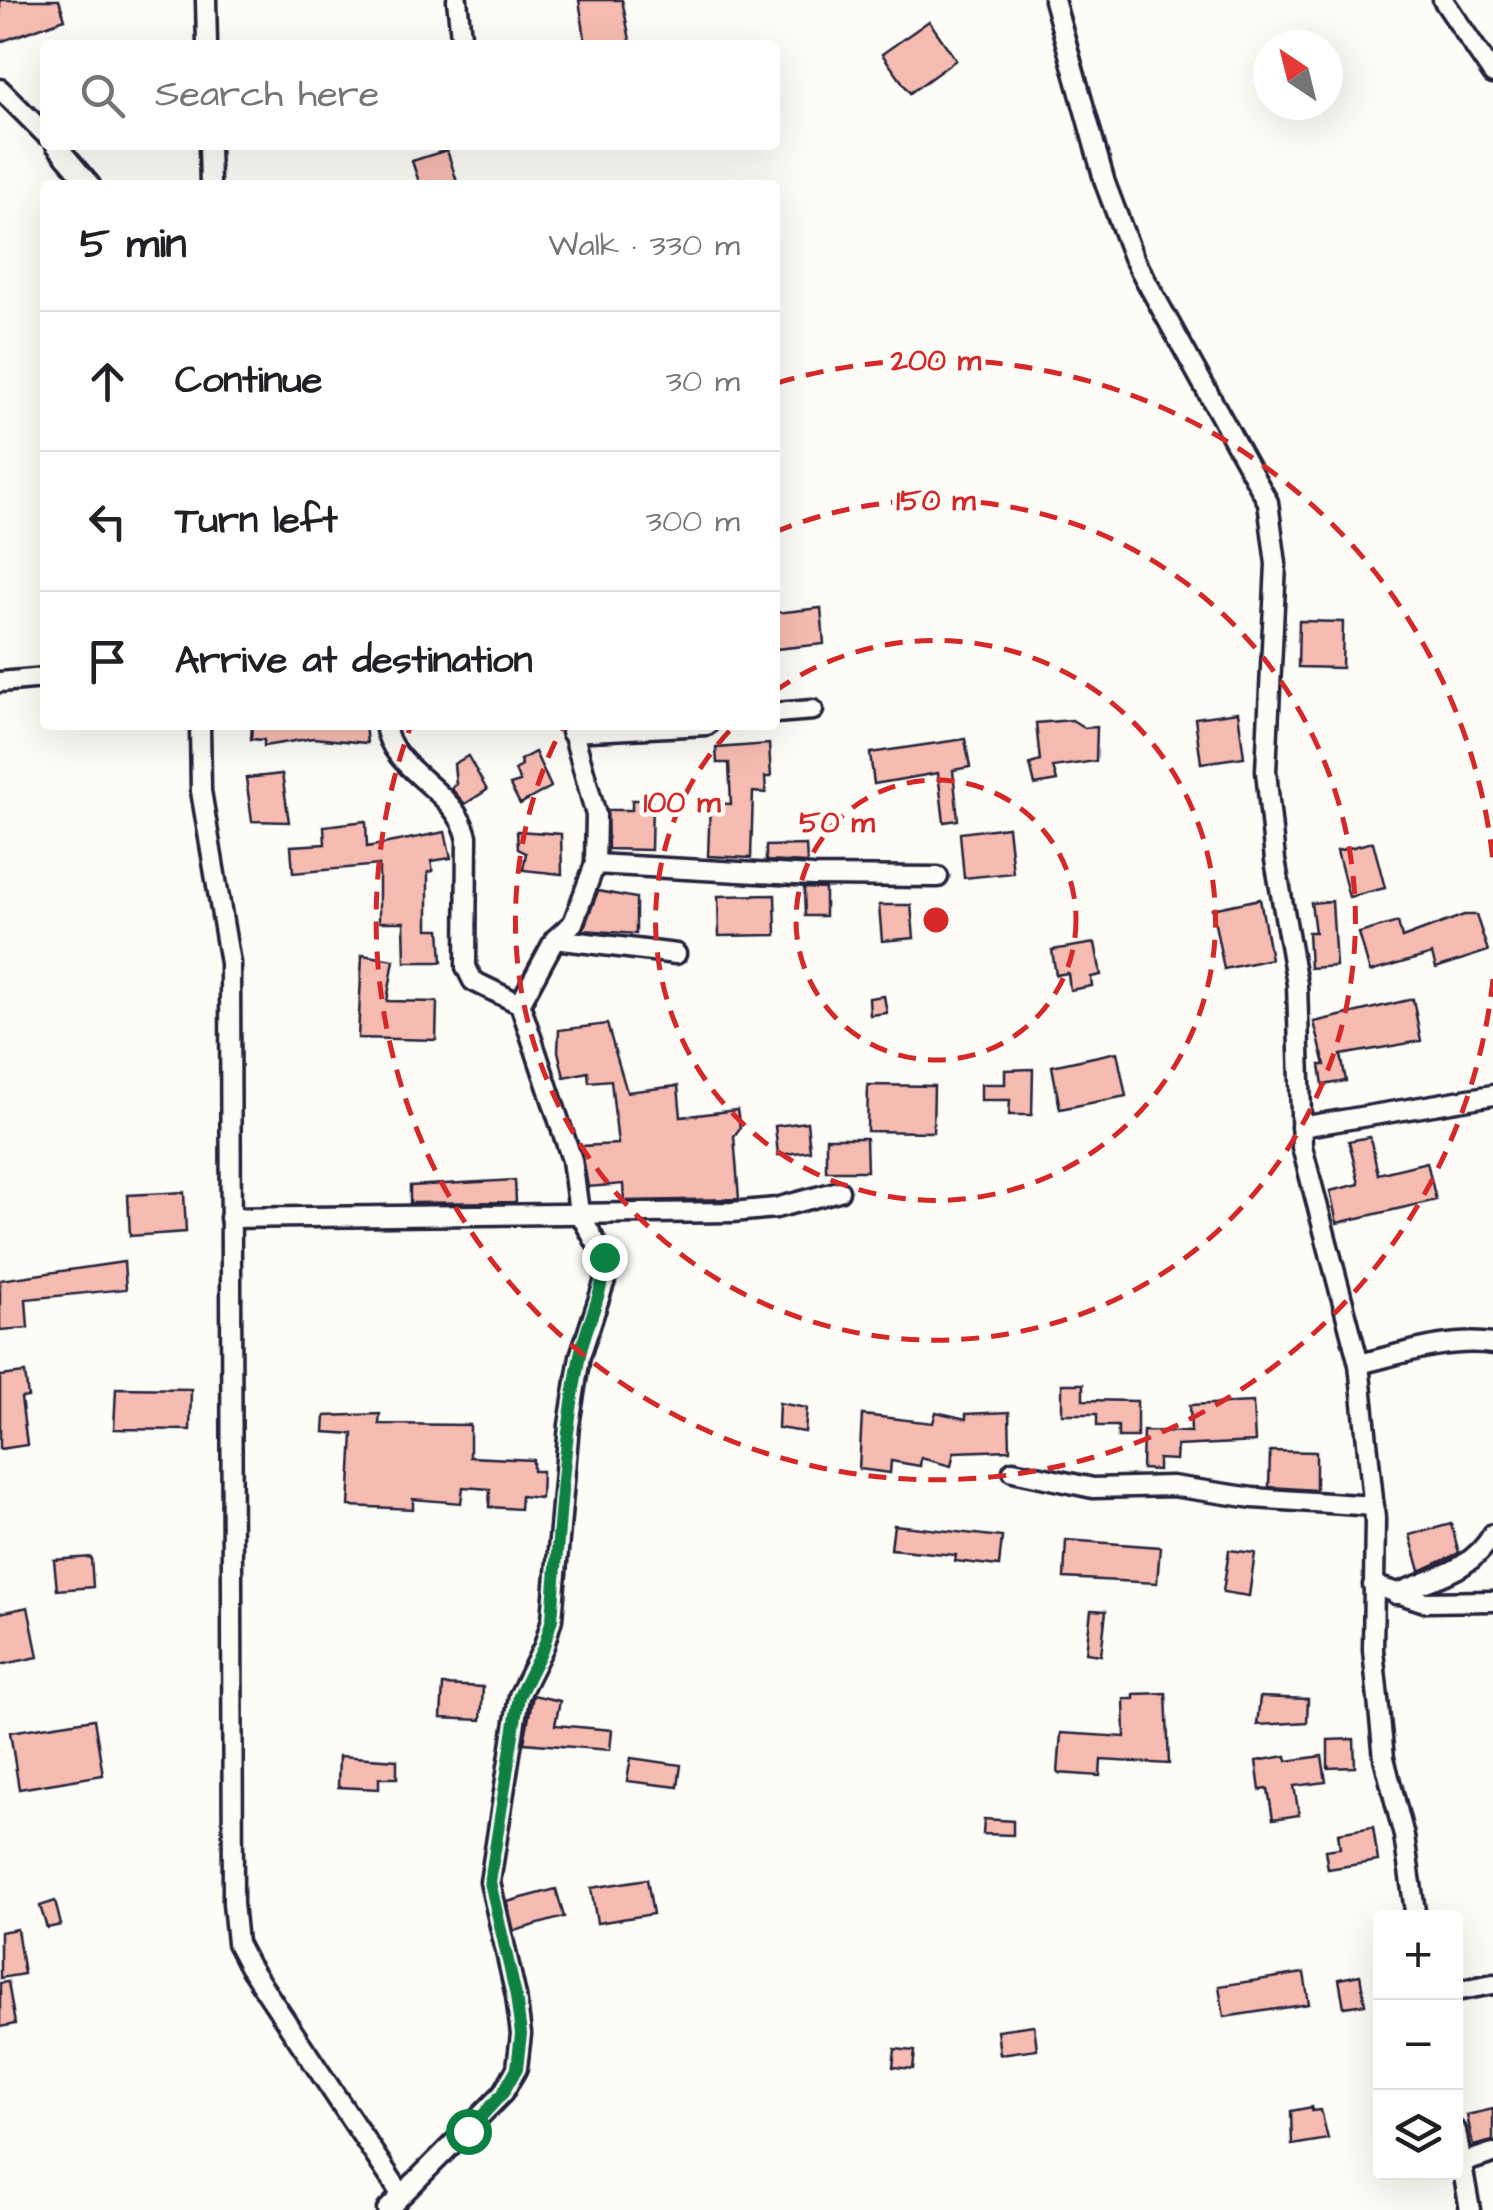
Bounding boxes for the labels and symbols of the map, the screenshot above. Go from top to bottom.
north arrow [1253,30,1343,120]
text: 200 m [890,340,982,382]
text: 150 m [896,480,976,522]
text: 100 m [643,782,721,824]
text: 50 m [799,802,875,844]
centre of rings [918,902,954,938]
route end [582,1235,628,1281]
route start [446,2109,492,2155]

